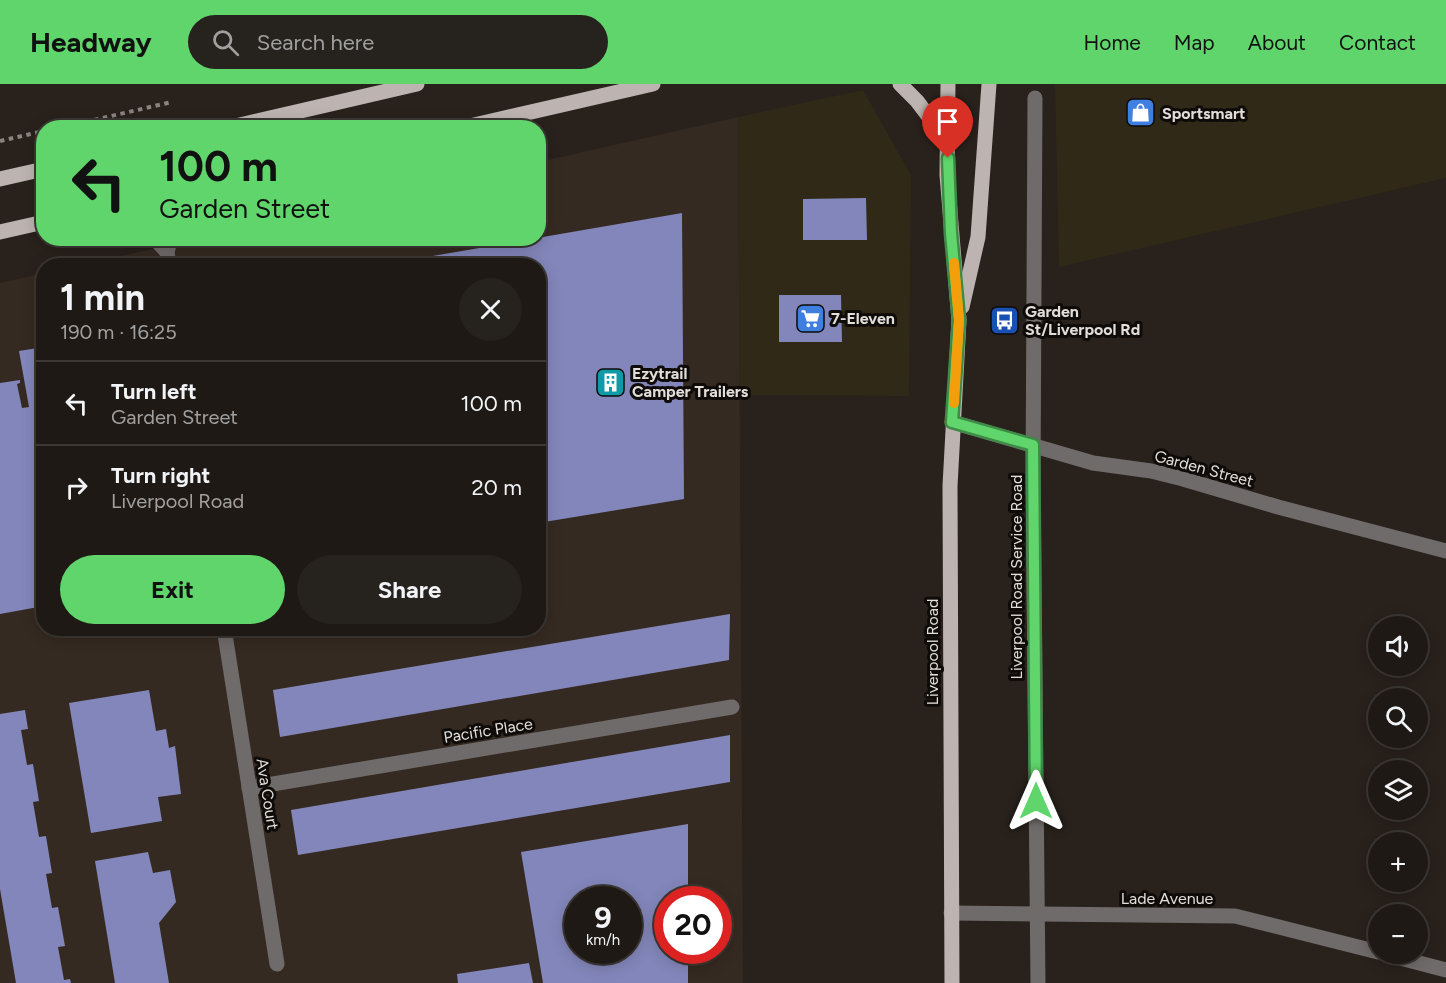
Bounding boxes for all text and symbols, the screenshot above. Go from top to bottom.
search box [188,15,608,69]
text: Headway [30,25,152,59]
icon: search [209,26,242,59]
text: Search here [257,29,374,56]
text: Home [1084,30,1141,55]
text: Map [1174,30,1215,55]
text: About [1248,30,1306,55]
text: Contact [1339,30,1416,55]
pin [922,96,973,158]
shop icon: Sportsmart [1125,97,1157,129]
place label: Sportsmart [1162,104,1246,123]
icon: arrive [931,105,964,138]
text: 100 m [159,141,278,192]
icon: left [60,144,138,222]
text: Garden Street [159,192,330,225]
text: 1 min [60,276,145,319]
button: close [459,278,522,341]
supermarket icon: 7-Eleven [794,302,826,334]
place label: Garden St/Liverpool Rd [1025,302,1140,339]
bus stop icon: Garden St/Liverpool Rd [988,304,1020,336]
place label: 7-Eleven [831,309,895,328]
text: 190 m · 16:25 [60,320,177,344]
place label: Ezytrail Camper Trailers [632,364,749,401]
building icon: Ezytrail Camper Trailers [595,366,627,398]
text: Turn left [111,378,197,405]
icon: left [60,387,93,420]
text: 100 m [461,390,522,417]
text: Garden Street [111,405,238,429]
street label: Garden Street [1152,446,1255,491]
text: Turn right [111,462,210,489]
icon: right [60,471,93,504]
text: 20 m [471,474,522,501]
street label: Liverpool Road Service Road [1007,475,1026,679]
text: Liverpool Road [111,489,244,513]
button: Exit [60,555,285,624]
button: Share [297,555,522,624]
street label: Liverpool Road [923,599,942,705]
map controls [1368,616,1428,964]
button: sound [1368,616,1428,676]
button: search [1368,688,1428,748]
street label: Pacific Place [442,714,534,747]
street label: Ava Court [252,757,283,831]
button: layers [1368,760,1428,820]
position arrow [1004,769,1068,833]
button: + [1368,832,1428,892]
speed limit sign: 20 [654,886,732,964]
street label: Lade Avenue [1121,889,1214,908]
text: 9 [594,899,612,936]
button: − [1368,904,1428,964]
text: km/h [586,931,620,949]

